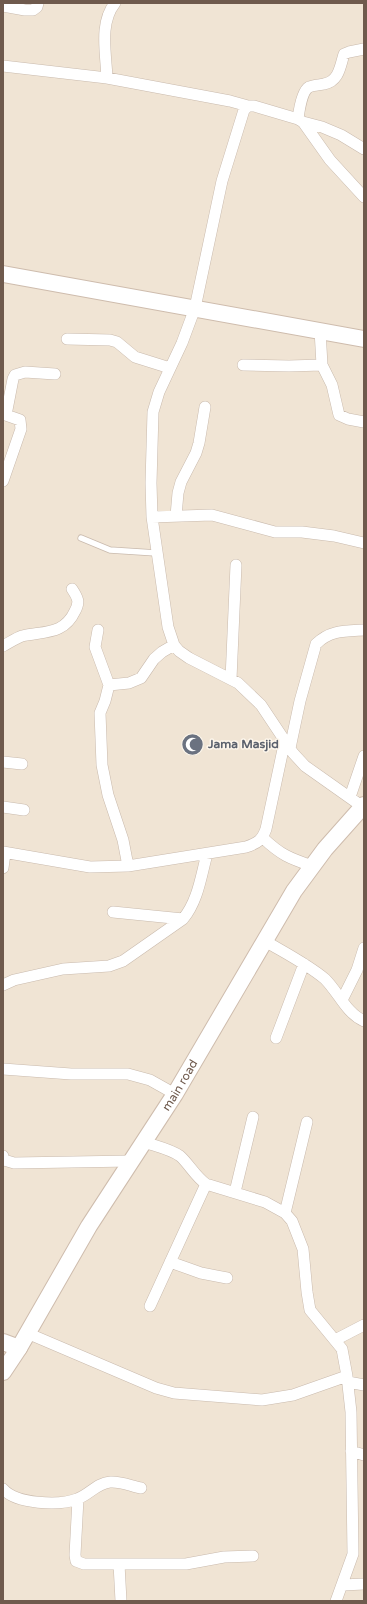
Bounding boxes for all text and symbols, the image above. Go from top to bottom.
mosque icon: Jama Masjid [179,731,205,757]
place label: Jama Masjid [207,737,279,752]
street label: main road [159,1057,201,1113]

